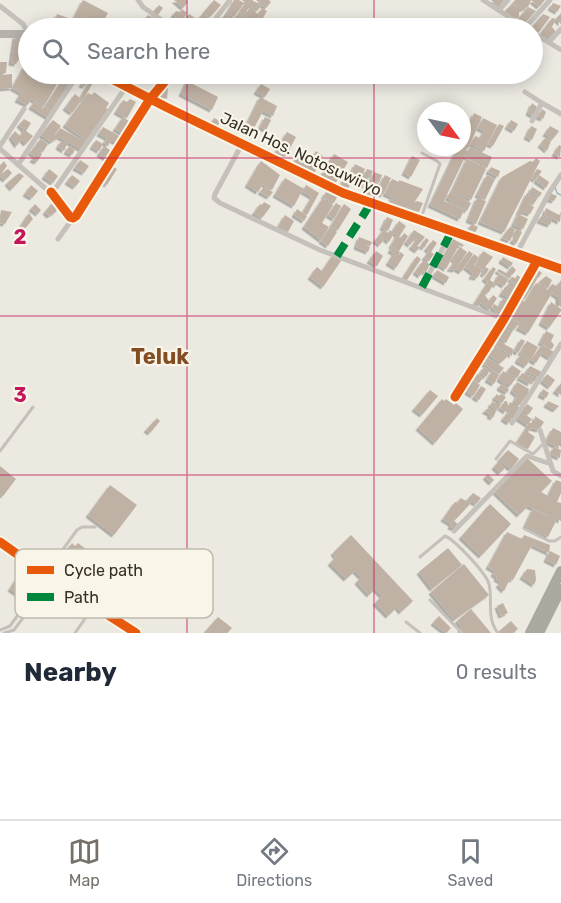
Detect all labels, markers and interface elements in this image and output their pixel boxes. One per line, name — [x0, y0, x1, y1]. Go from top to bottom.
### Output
search box — [18, 18, 543, 84]
icon: search — [39, 35, 72, 68]
text: Search here — [87, 38, 210, 65]
north arrow — [417, 102, 471, 156]
street label: Jalan Hos. Notosuwiryo — [217, 108, 385, 200]
text: 2 — [14, 225, 27, 249]
district label: Teluk — [131, 343, 189, 370]
text: 3 — [13, 383, 27, 407]
legend — [15, 549, 213, 618]
text: Cycle path — [64, 561, 143, 580]
text: Path — [64, 588, 99, 607]
text: Nearby — [24, 657, 117, 688]
text: 0 results — [456, 660, 537, 684]
tab: Map — [68, 835, 101, 890]
tab: Directions — [236, 835, 312, 890]
tab: Saved — [448, 835, 493, 890]

